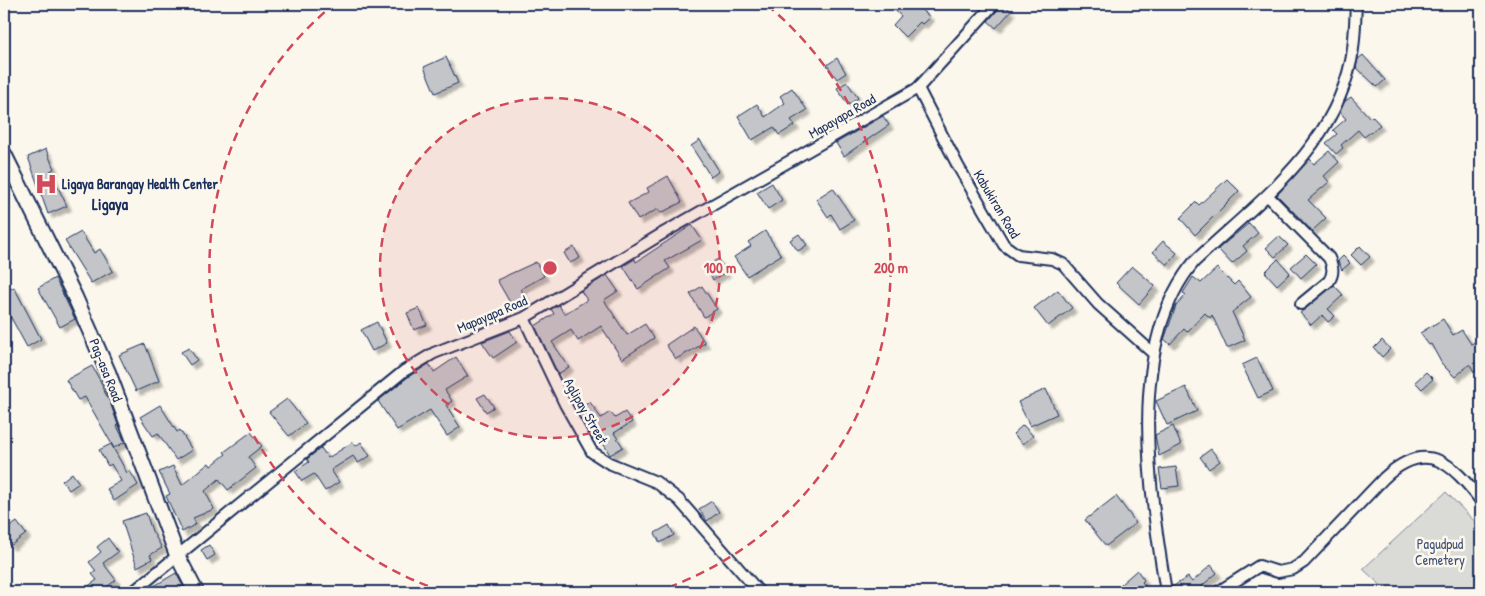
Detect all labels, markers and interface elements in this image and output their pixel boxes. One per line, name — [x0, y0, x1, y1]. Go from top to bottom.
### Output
street label: Mapayapa Road — [805, 88, 880, 143]
street label: Kabukiran Road — [970, 166, 1026, 242]
hospital icon: Ligaya Barangay Health Center — [33, 171, 59, 197]
place label: Ligaya Barangay Health Center — [62, 174, 219, 195]
district label: Ligaya — [92, 193, 129, 216]
text: 100 m — [704, 257, 736, 278]
text: 200 m — [874, 257, 908, 278]
centre of rings — [541, 259, 559, 277]
street label: Mapayapa Road — [454, 290, 531, 338]
street label: Pag-asa Road — [84, 335, 128, 405]
street label: Aglipay Street — [559, 374, 613, 448]
park label: Pagudpud Cemetery — [1415, 534, 1465, 570]

